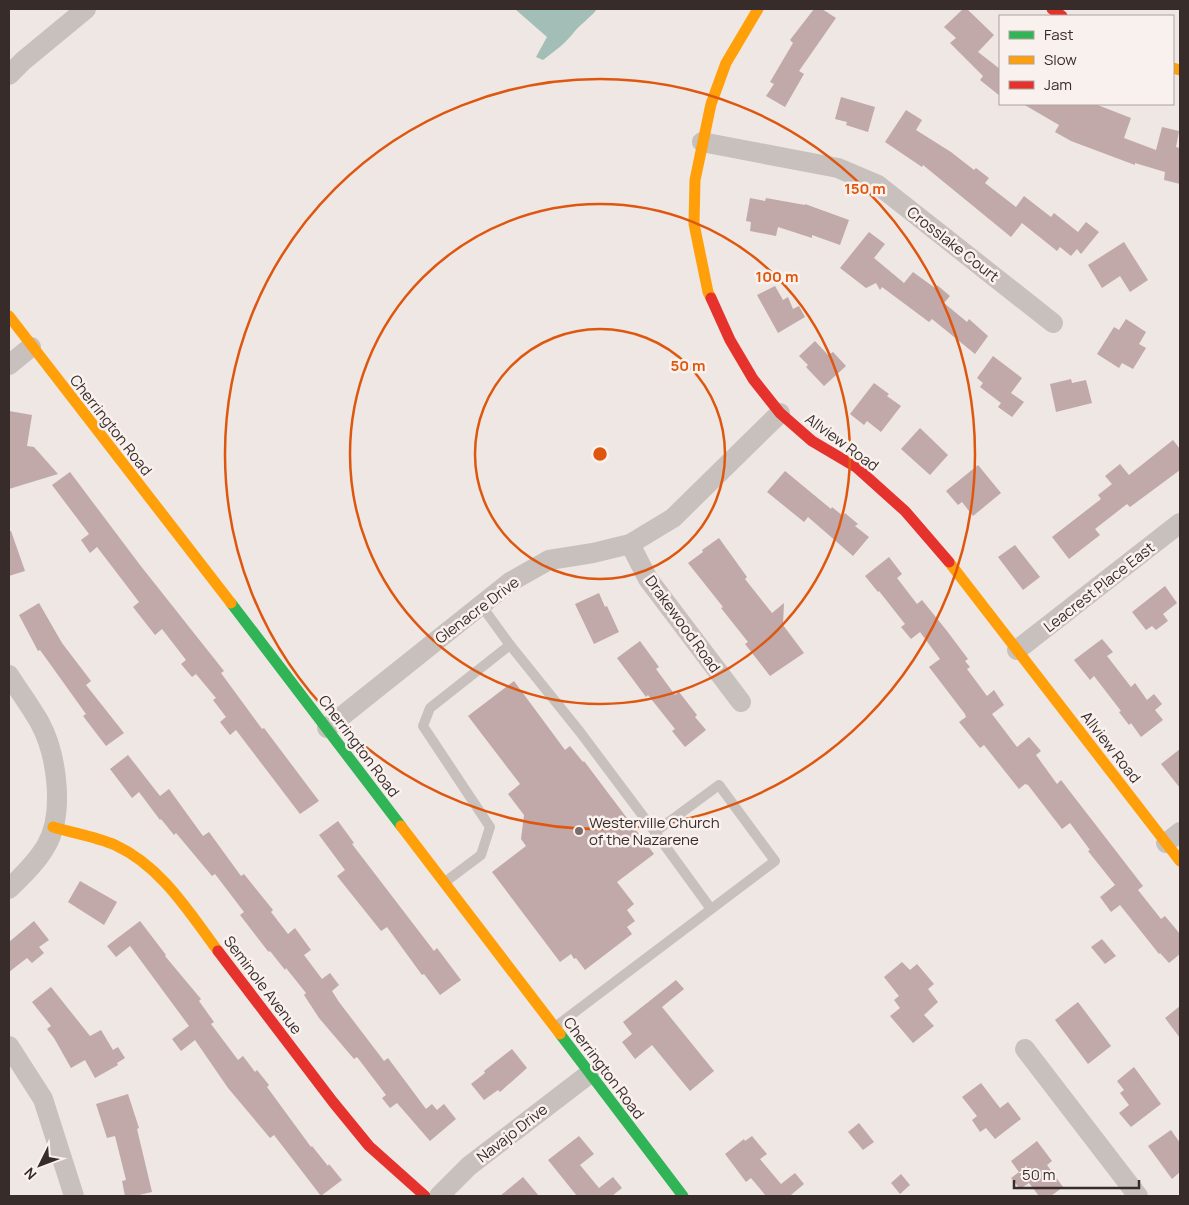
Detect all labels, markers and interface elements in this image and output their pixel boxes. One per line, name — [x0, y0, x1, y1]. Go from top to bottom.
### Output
legend — [999, 15, 1174, 105]
text: Fast — [1044, 24, 1073, 45]
text: Slow — [1044, 49, 1077, 70]
text: Jam — [1044, 74, 1072, 95]
text: 150 m — [844, 178, 886, 199]
street label: Crosslake Court — [903, 201, 1003, 287]
text: 100 m — [756, 266, 798, 287]
text: 50 m — [670, 355, 706, 376]
street label: Cherrington Road — [65, 370, 157, 480]
street label: Allview Road — [801, 408, 883, 476]
centre of rings — [591, 445, 609, 463]
street label: Leacrest Place East — [1039, 537, 1159, 637]
street label: Glenacre Drive — [431, 571, 524, 649]
street label: Drakewood Road — [641, 571, 725, 677]
street label: Cherrington Road — [314, 691, 404, 801]
street label: Allview Road — [1076, 707, 1146, 787]
place label: Westerville Church of the Nazarene — [589, 812, 720, 850]
marker: Westerville Church of the Nazarene — [573, 825, 585, 837]
street label: Seminole Avenue — [219, 931, 307, 1039]
street label: Cherrington Road — [559, 1013, 649, 1123]
street label: Navajo Drive — [472, 1099, 552, 1167]
north arrow — [15, 1140, 65, 1190]
scale bar — [1014, 1158, 1139, 1190]
text: N — [20, 1164, 40, 1184]
text: 50 m — [1022, 1164, 1056, 1185]

